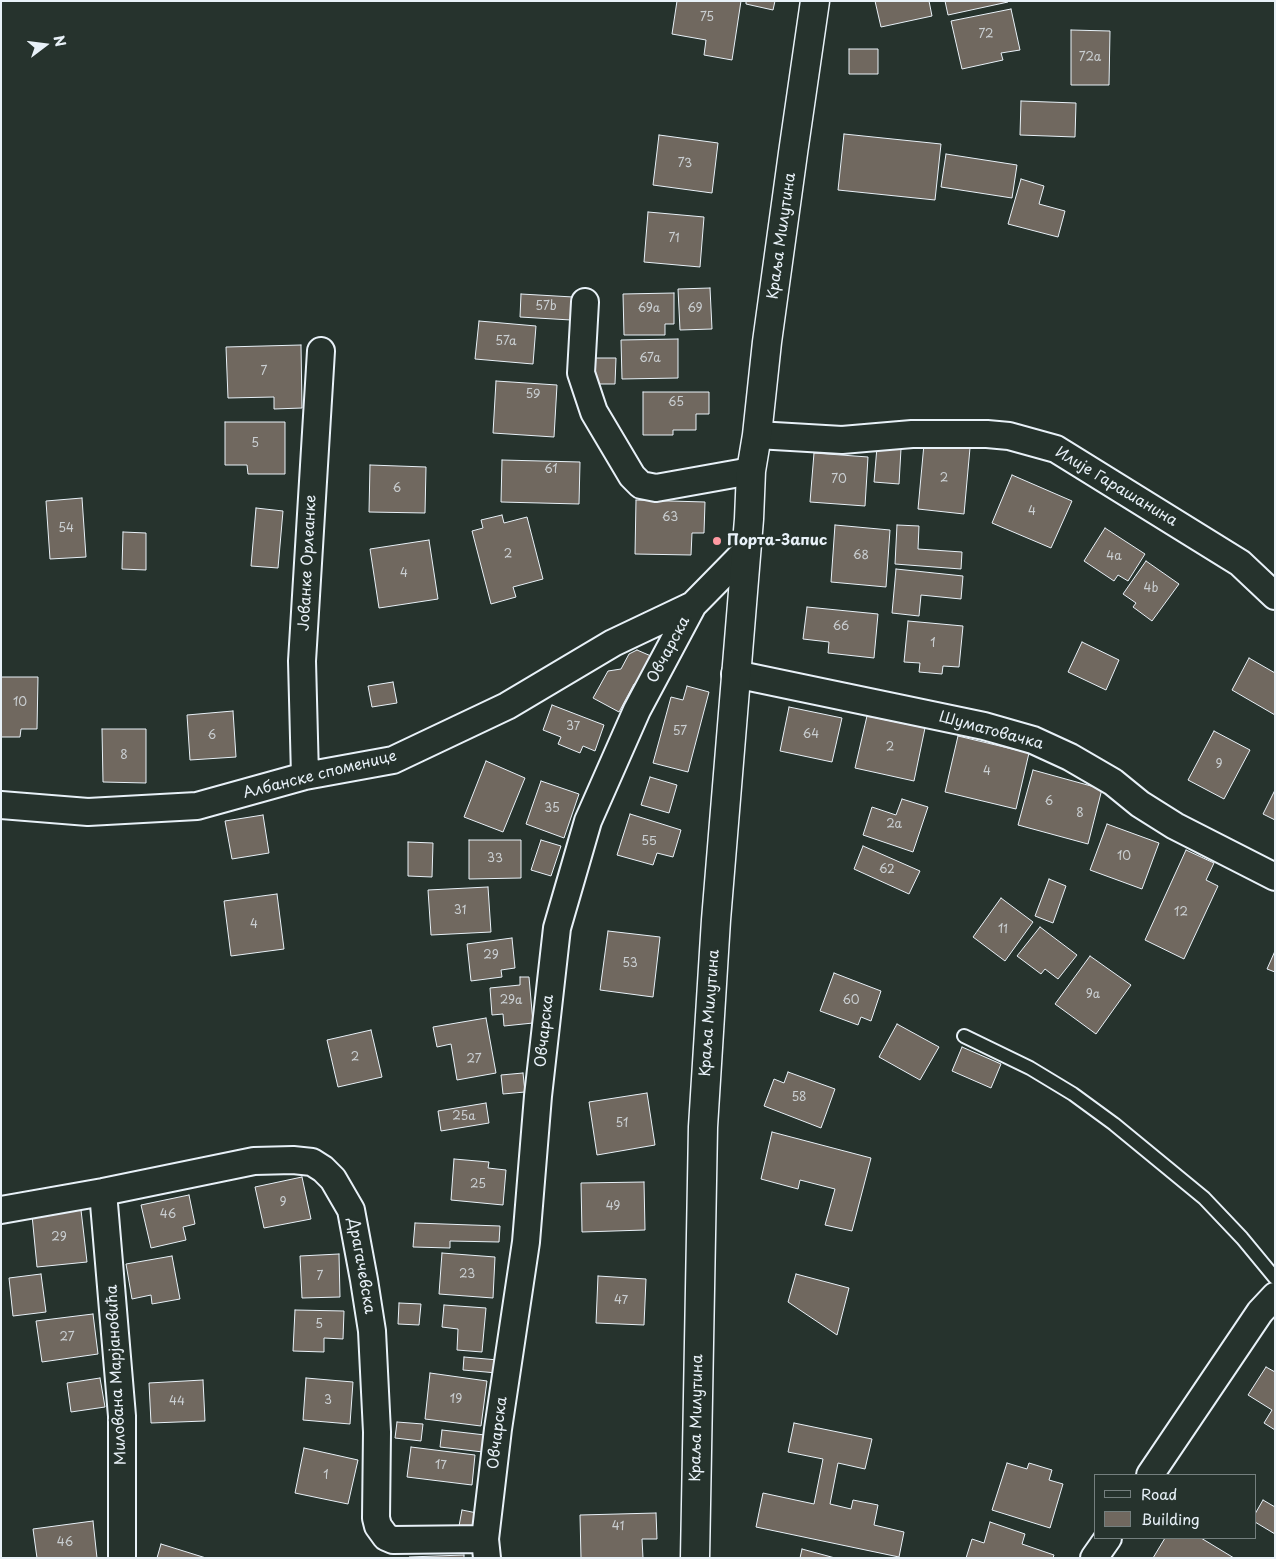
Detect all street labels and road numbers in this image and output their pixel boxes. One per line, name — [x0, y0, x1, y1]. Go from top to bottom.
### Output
street label: Краља Милутина — [764, 172, 800, 300]
street label: Илије Гарашанина — [1052, 443, 1180, 531]
street label: Јованке Орлеанке — [295, 494, 321, 632]
street label: Овчарска — [644, 614, 694, 686]
street label: Шуматовачка — [937, 708, 1045, 754]
street label: Албанске споменице — [241, 747, 399, 803]
street label: Краља Милутина — [697, 949, 723, 1077]
street label: Овчарска — [532, 994, 558, 1068]
street label: Драгачевска — [344, 1217, 378, 1315]
street label: Милована Марјановића — [103, 1284, 131, 1466]
street label: Краља Милутина — [687, 1354, 707, 1482]
street label: Овчарска — [485, 1396, 511, 1470]

